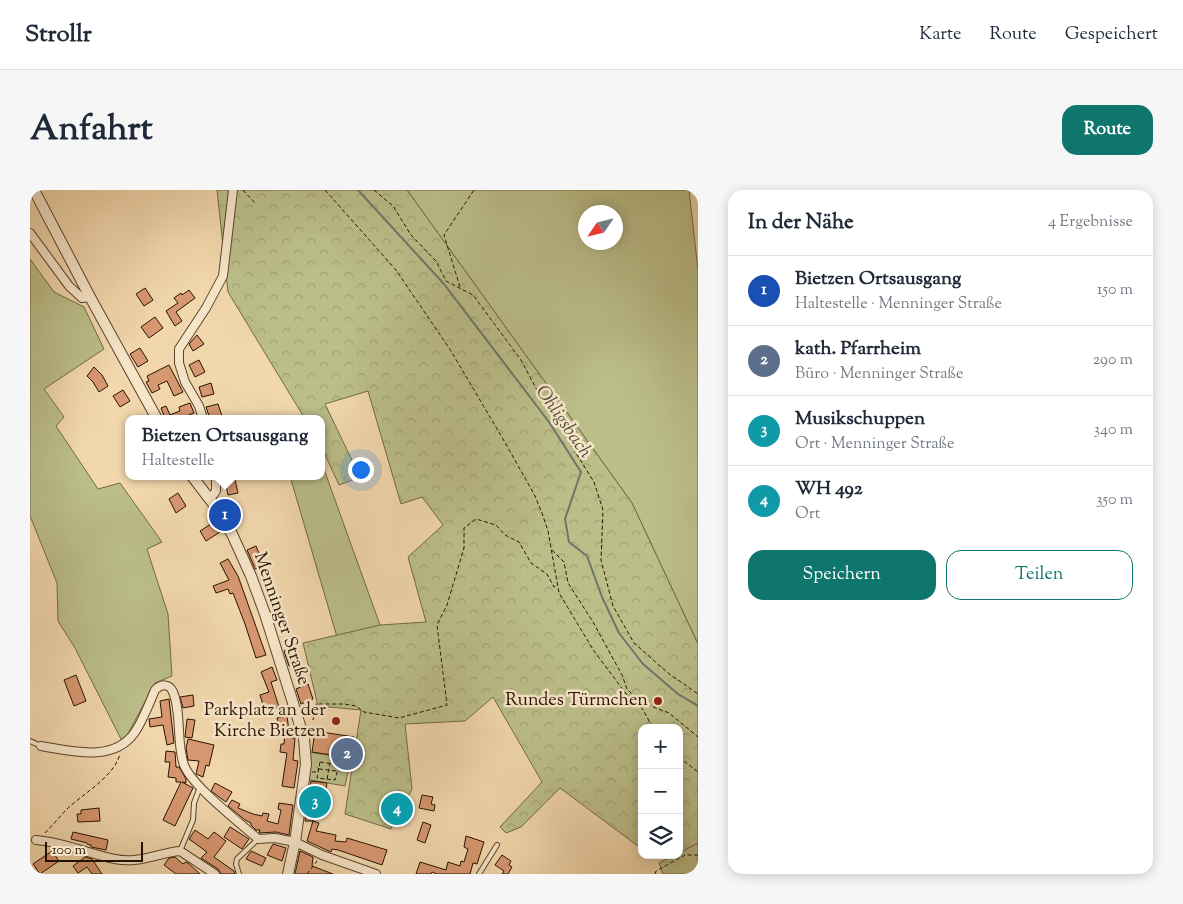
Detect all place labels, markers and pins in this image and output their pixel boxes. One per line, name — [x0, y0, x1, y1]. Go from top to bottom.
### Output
pin: 1 — [209, 496, 241, 534]
place label: Rundes Türmchen — [505, 688, 648, 714]
marker: Rundes Türmchen — [652, 695, 664, 707]
place label: Parkplatz an der Kirche Bietzen — [204, 698, 326, 745]
marker: Parkplatz an der Kirche Bietzen — [330, 715, 342, 727]
pin: 2 — [331, 735, 363, 773]
pin: 3 — [299, 783, 331, 821]
pin: 4 — [381, 790, 413, 828]

